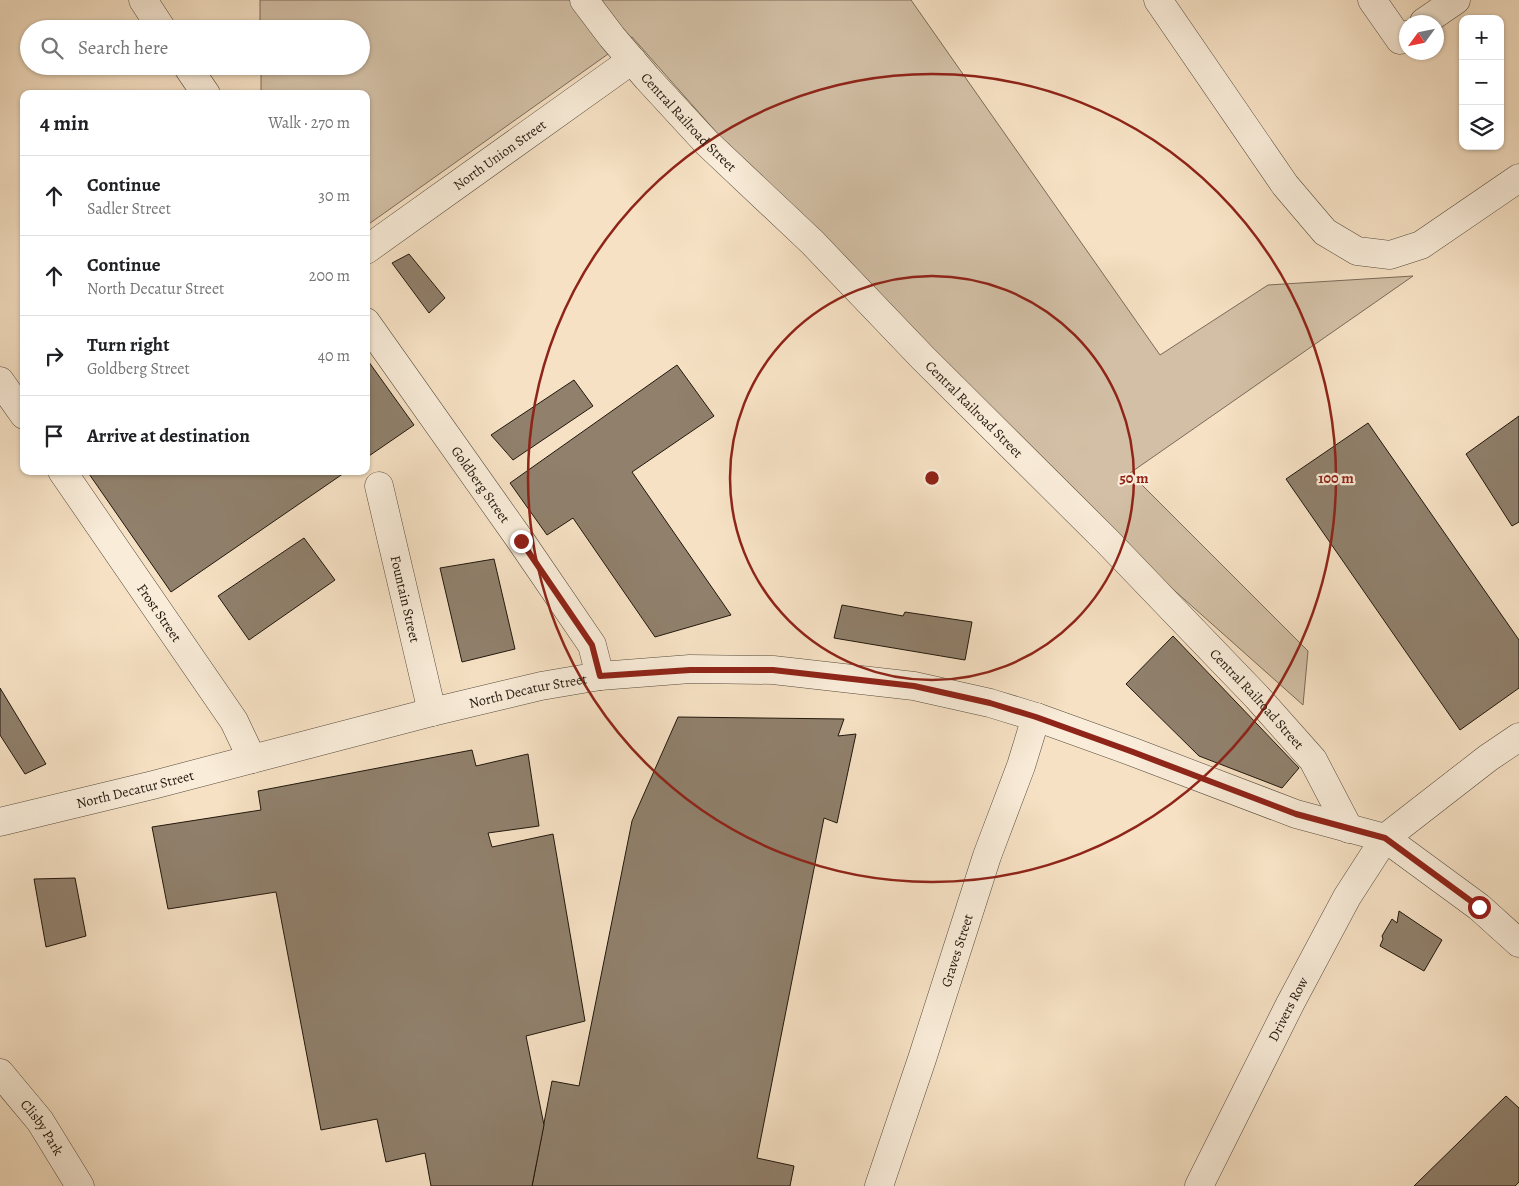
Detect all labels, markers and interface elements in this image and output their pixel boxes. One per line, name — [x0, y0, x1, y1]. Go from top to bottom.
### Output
north arrow — [1399, 15, 1444, 60]
map controls — [1459, 15, 1504, 150]
button: + — [1459, 15, 1504, 60]
search box — [20, 20, 370, 75]
icon: search — [38, 34, 66, 62]
text: Search here — [78, 35, 168, 61]
button: − — [1459, 60, 1504, 105]
street label: Central Railroad Street — [637, 68, 741, 176]
button: layers — [1459, 105, 1504, 150]
text: 4 min — [40, 109, 89, 137]
text: Walk · 270 m — [268, 112, 350, 134]
street label: North Union Street — [449, 115, 550, 194]
text: Continue — [87, 172, 161, 198]
icon: ahead — [40, 182, 68, 210]
text: 30 m — [318, 185, 350, 207]
text: Sadler Street — [87, 198, 171, 220]
text: Continue — [87, 252, 161, 278]
icon: ahead — [40, 262, 68, 290]
text: 200 m — [309, 265, 350, 287]
text: North Decatur Street — [87, 278, 224, 300]
text: Turn right — [87, 332, 169, 358]
icon: right — [40, 342, 68, 370]
text: 40 m — [318, 345, 350, 367]
street label: Central Railroad Street — [921, 356, 1028, 462]
text: Goldberg Street — [87, 358, 190, 380]
icon: arrive — [40, 422, 68, 450]
text: Arrive at destination — [87, 423, 250, 449]
street label: Goldberg Street — [447, 442, 515, 527]
text: 50 m — [1119, 468, 1149, 488]
text: 100 m — [1318, 468, 1354, 488]
centre of rings — [923, 469, 941, 487]
route end — [510, 530, 533, 553]
street label: Fountain Street — [386, 554, 425, 645]
street label: Frost Street — [133, 580, 186, 646]
street label: Central Railroad Street — [1206, 644, 1309, 754]
street label: North Decatur Street — [467, 669, 589, 712]
street label: North Decatur Street — [74, 765, 196, 813]
route start — [1468, 896, 1491, 919]
street label: Graves Street — [936, 911, 977, 989]
street label: Drivers Row — [1263, 973, 1312, 1044]
street label: Clisby Park — [16, 1095, 68, 1159]

